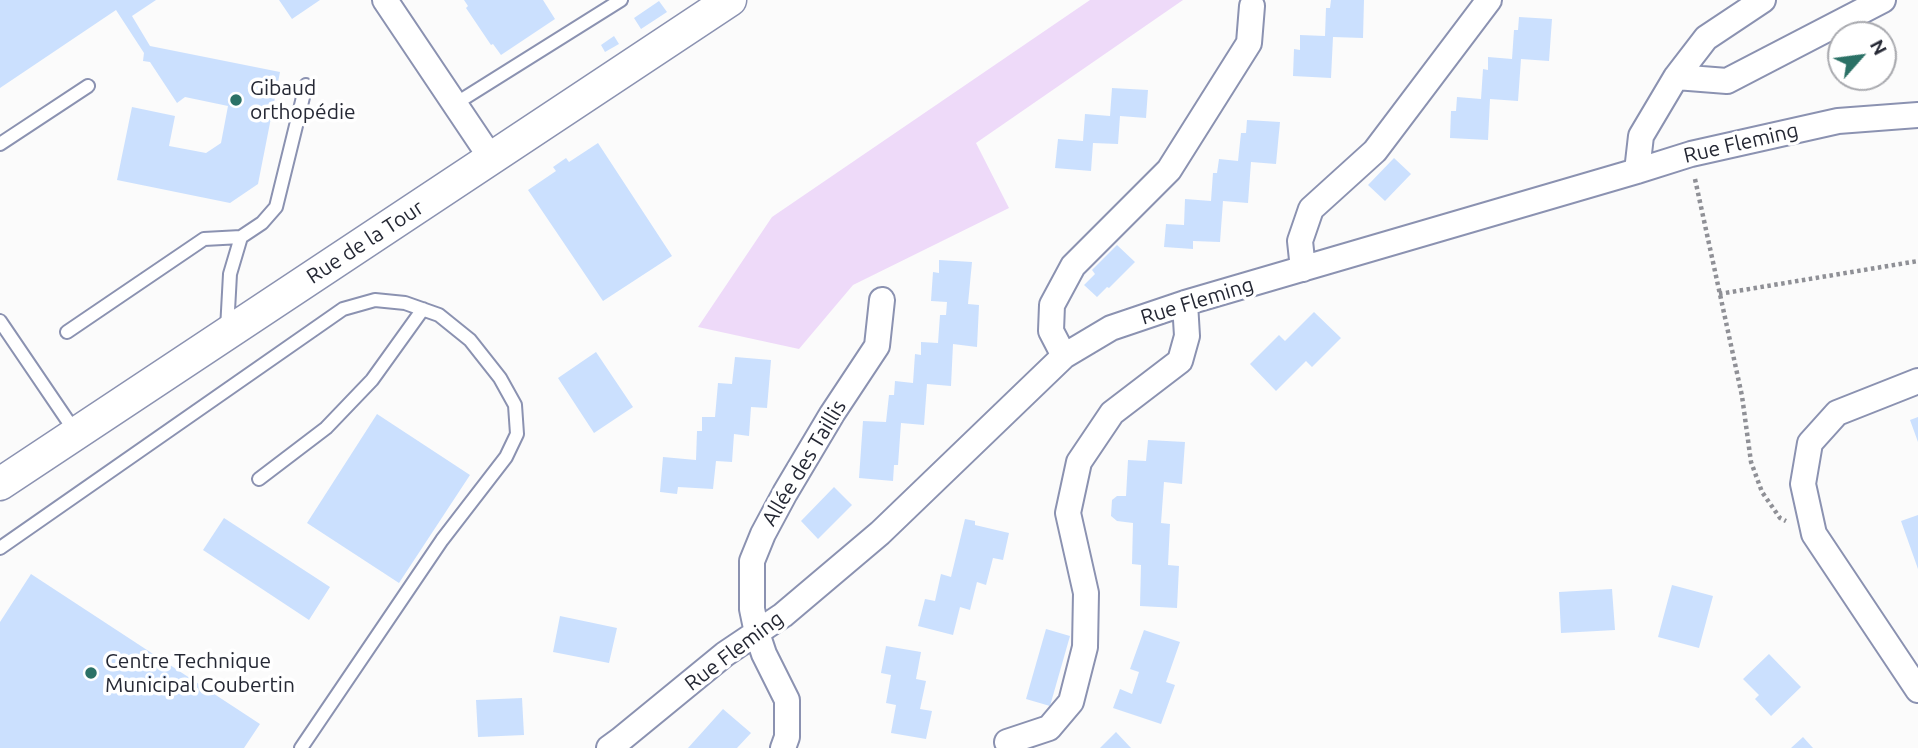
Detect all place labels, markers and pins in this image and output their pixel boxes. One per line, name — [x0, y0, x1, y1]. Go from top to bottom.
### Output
place label: Gibaud orthopédie — [250, 75, 356, 125]
marker: Gibaud orthopédie — [228, 92, 244, 108]
place label: Centre Technique Municipal Coubertin — [105, 648, 295, 698]
marker: Centre Technique Municipal Coubertin — [83, 665, 99, 681]

